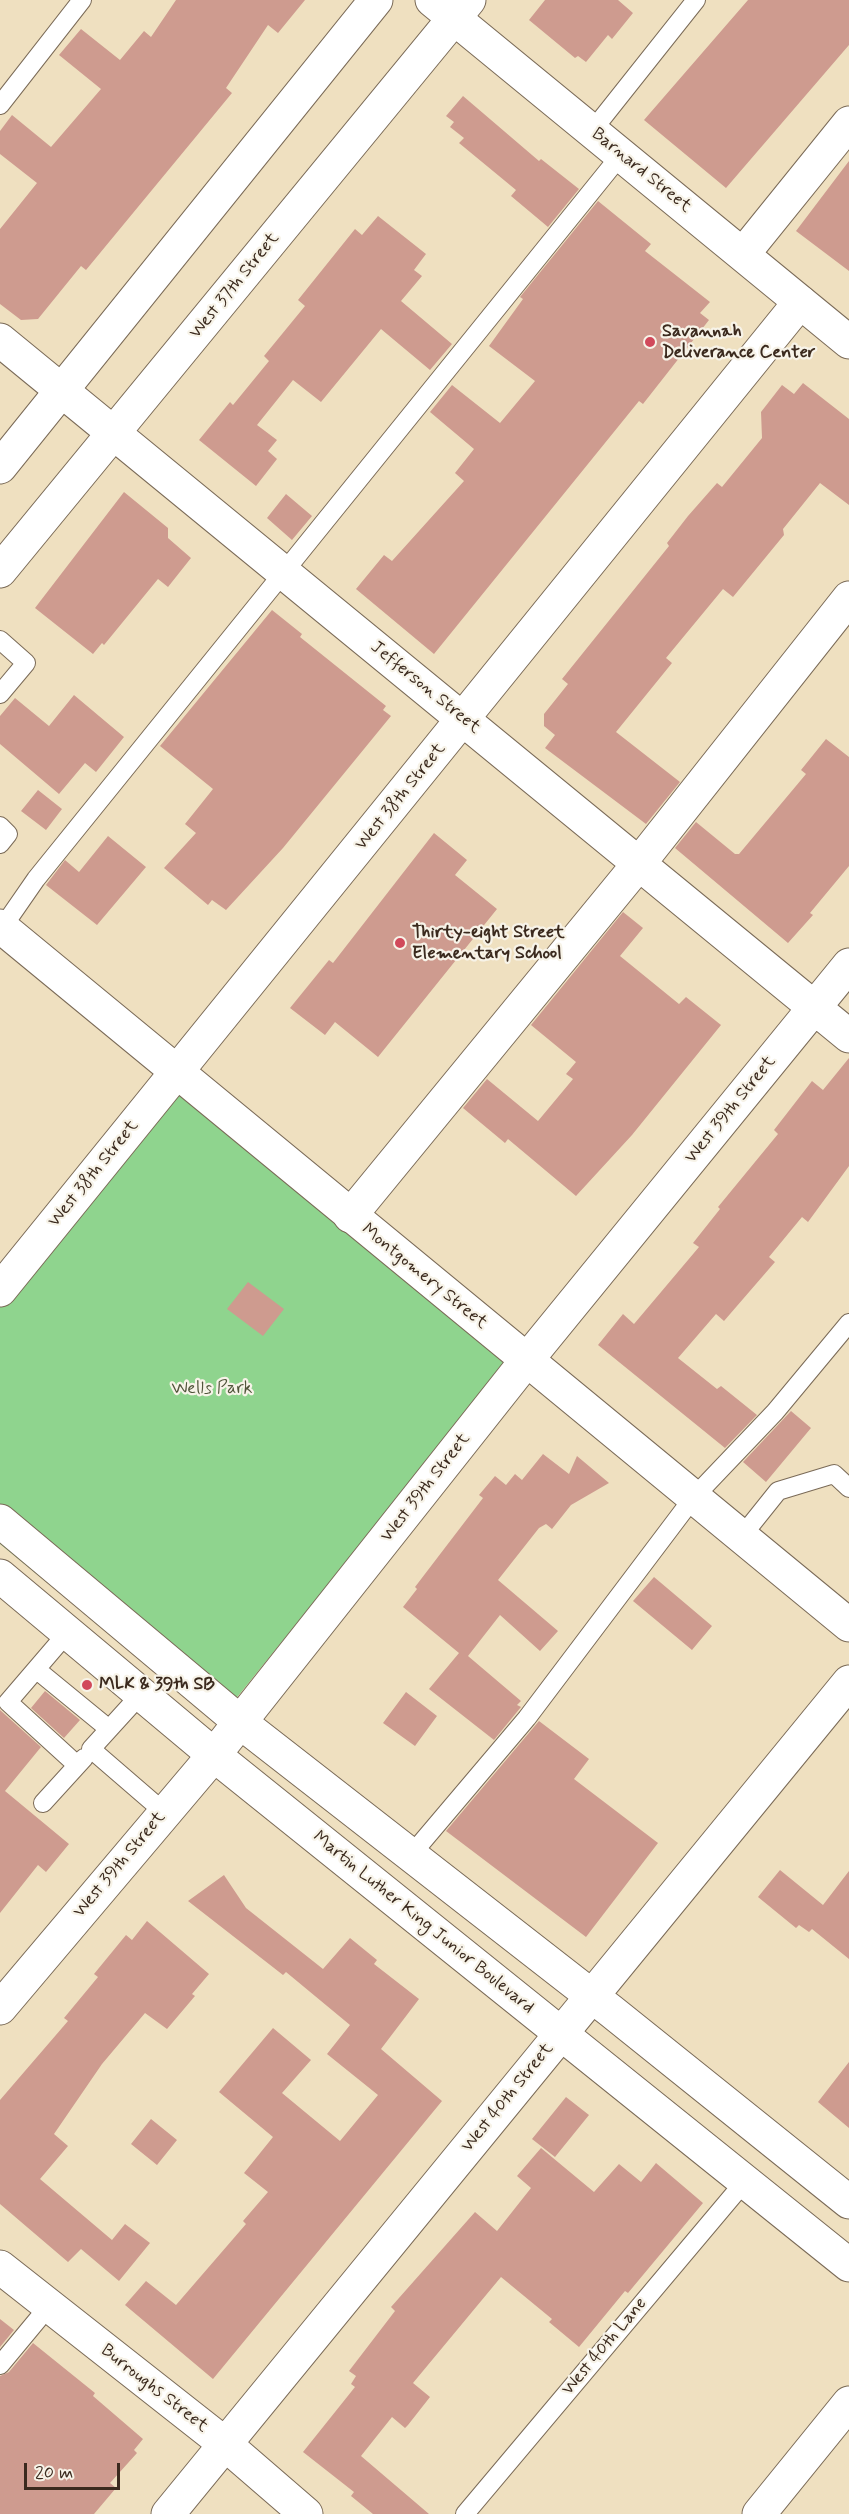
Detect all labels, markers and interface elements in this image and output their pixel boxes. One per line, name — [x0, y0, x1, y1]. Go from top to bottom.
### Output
street label: Barnard Street — [587, 124, 695, 218]
street label: West 37th Street — [186, 228, 284, 344]
place label: Savannah Deliverance Center — [662, 321, 815, 364]
marker: Savannah Deliverance Center — [643, 335, 657, 349]
street label: Jefferson Street — [366, 637, 484, 739]
street label: West 38th Street — [351, 739, 451, 855]
place label: Thirty-eight Street Elementary School — [412, 922, 565, 964]
marker: Thirty-eight Street Elementary School — [393, 936, 407, 950]
street label: West 39th Street — [681, 1052, 781, 1168]
street label: West 38th Street — [44, 1116, 144, 1232]
street label: Montgomery Street — [357, 1220, 491, 1334]
park label: Wells Park — [171, 1378, 253, 1400]
street label: West 39th Street — [377, 1429, 475, 1547]
place label: MLK & 39th SB — [99, 1674, 215, 1696]
marker: MLK & 39th SB — [80, 1678, 94, 1692]
street label: West 39th Street — [69, 1807, 171, 1923]
street label: Martin Luther King Junior Boulevard — [308, 1827, 538, 2019]
street label: West 40th Street — [457, 2039, 559, 2157]
street label: West 40th Lane — [558, 2294, 652, 2400]
street label: Burroughs Street — [96, 2340, 212, 2438]
scale bar — [27, 2451, 123, 2489]
text: 20 m — [35, 2461, 73, 2485]

